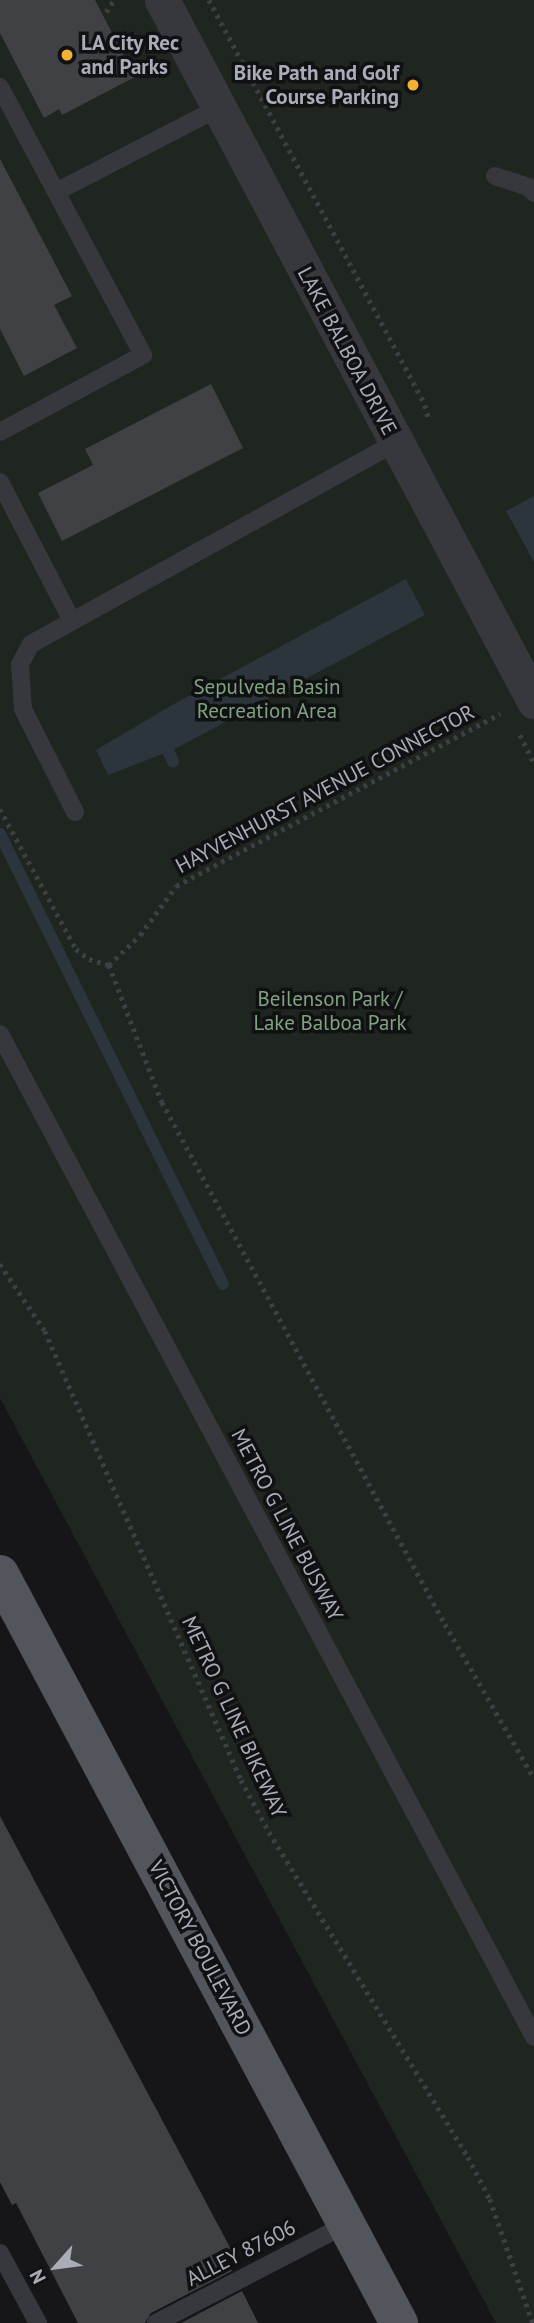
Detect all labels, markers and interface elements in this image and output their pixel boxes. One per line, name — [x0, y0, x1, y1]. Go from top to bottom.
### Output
place label: LA City Rec and Parks — [81, 30, 181, 80]
marker: LA City Rec and Parks — [59, 47, 75, 63]
place label: Bike Path and Golf Course Parking — [234, 60, 399, 110]
marker: Bike Path and Golf Course Parking — [405, 77, 421, 93]
street label: LAKE BALBOA DRIVE — [292, 262, 402, 440]
park label: Sepulveda Basin Recreation Area — [193, 674, 341, 724]
street label: HAYVENHURST AVENUE CONNECTOR — [171, 699, 479, 879]
park label: Beilenson Park / Lake Balboa Park — [254, 986, 406, 1036]
street label: METRO G LINE BUSWAY — [226, 1425, 348, 1625]
street label: METRO G LINE BIKEWAY — [176, 1612, 292, 1822]
street label: VICTORY BOULEVARD — [143, 1856, 257, 2040]
street label: ALLEY 87606 — [182, 2215, 300, 2291]
north arrow — [21, 2232, 91, 2302]
text: N — [24, 2266, 51, 2288]

